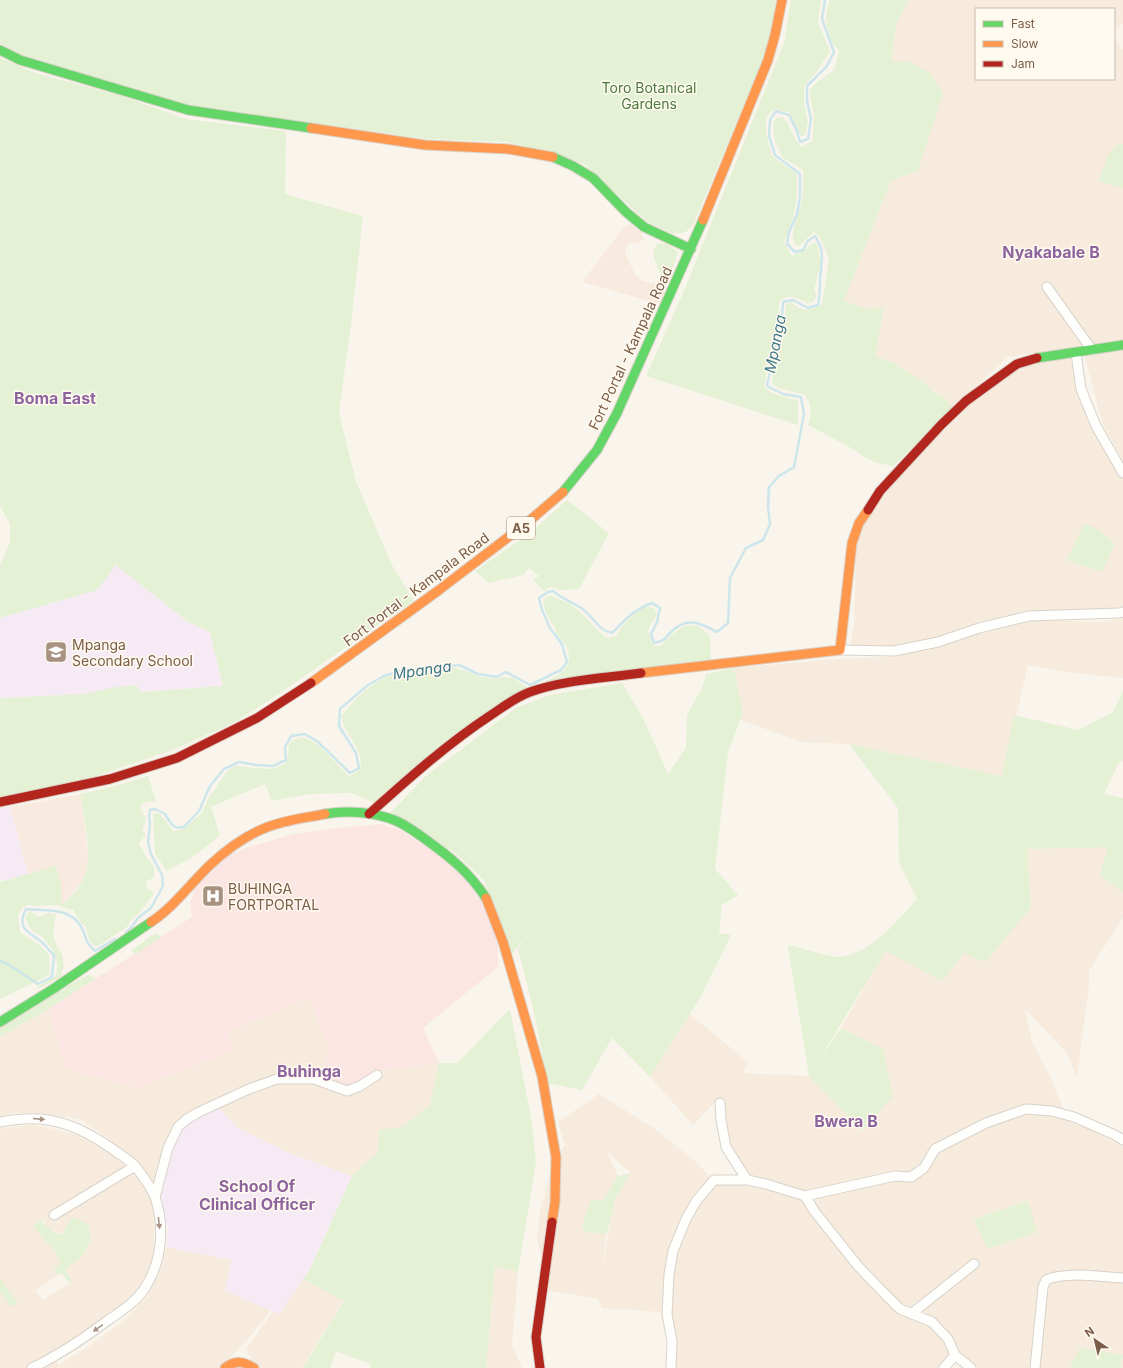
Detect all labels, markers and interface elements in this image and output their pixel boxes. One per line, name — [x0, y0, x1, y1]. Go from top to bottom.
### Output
legend — [975, 8, 1115, 80]
text: Fast — [1011, 16, 1035, 31]
text: Slow — [1011, 36, 1039, 51]
text: Jam — [1011, 56, 1035, 71]
park label: Toro Botanical Gardens — [602, 79, 696, 112]
district label: Nyakabale B — [1002, 242, 1100, 262]
street label: Fort Portal - Kampala Road — [585, 264, 675, 432]
water label: Mpanga — [760, 313, 790, 375]
district label: Boma East — [14, 388, 96, 408]
road number: A5 — [507, 517, 535, 539]
street label: Fort Portal - Kampala Road — [340, 529, 492, 649]
place label: Mpanga Secondary School — [72, 636, 193, 669]
school or university icon: Mpanga Secondary School — [43, 639, 69, 665]
water label: Mpanga — [391, 656, 453, 684]
place label: BUHINGA FORTPORTAL — [228, 880, 319, 913]
hospital icon: BUHINGA FORTPORTAL — [200, 883, 226, 909]
district label: Buhinga — [277, 1061, 341, 1081]
district label: Bwera B — [814, 1111, 878, 1131]
one-way arrow — [33, 1116, 45, 1123]
district label: School Of Clinical Officer — [199, 1176, 316, 1214]
one-way arrow — [156, 1217, 163, 1229]
north arrow — [1075, 1320, 1115, 1360]
one-way arrow — [93, 1323, 103, 1331]
text: N — [1082, 1324, 1097, 1340]

